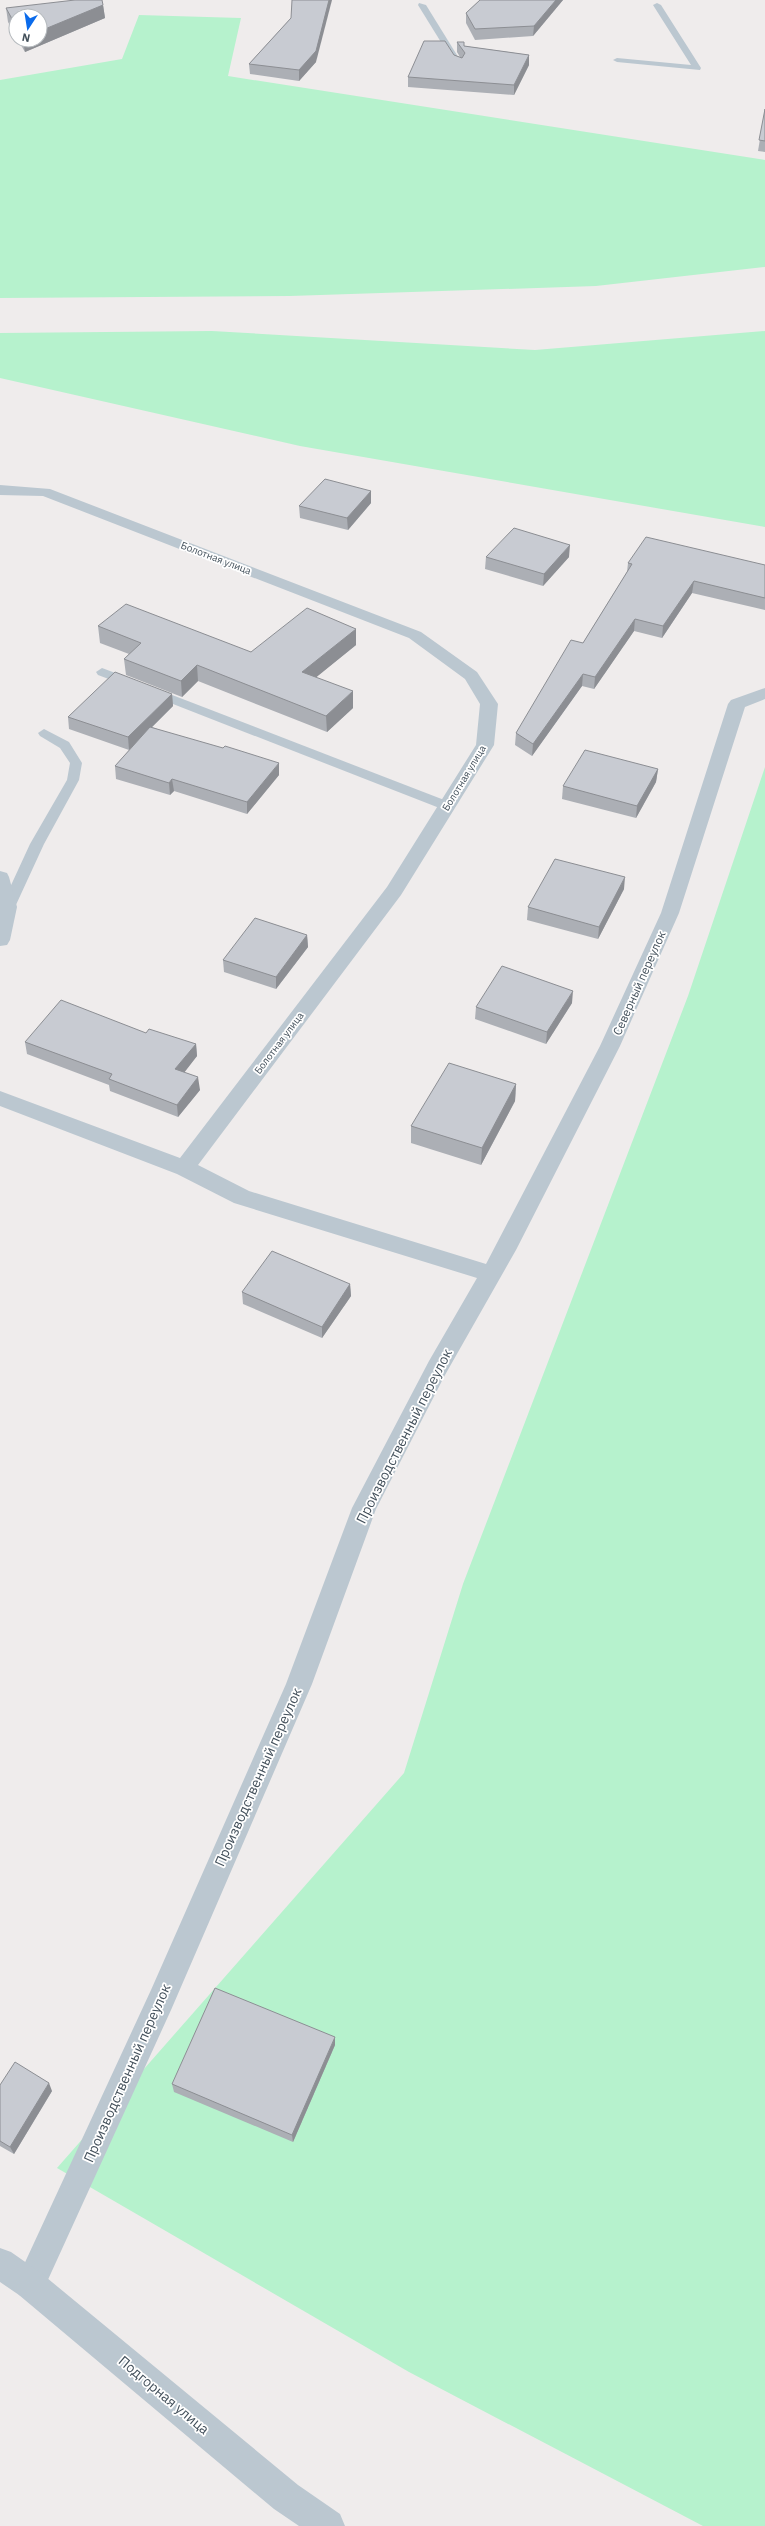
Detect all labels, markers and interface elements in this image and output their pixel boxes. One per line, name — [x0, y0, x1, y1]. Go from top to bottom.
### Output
north arrow — [8, 8, 48, 48]
text: N — [21, 30, 31, 45]
street label: Болотная улица — [179, 539, 254, 578]
street label: Болотная улица — [439, 742, 489, 813]
street label: Северный переулок — [609, 928, 669, 1038]
street label: Болотная улица — [251, 1009, 307, 1077]
street label: Производственный переулок — [352, 1345, 456, 1526]
street label: Производственный переулок — [210, 1685, 306, 1869]
street label: Производственный переулок — [79, 1981, 175, 2165]
street label: Подгорная улица — [115, 2352, 213, 2439]

